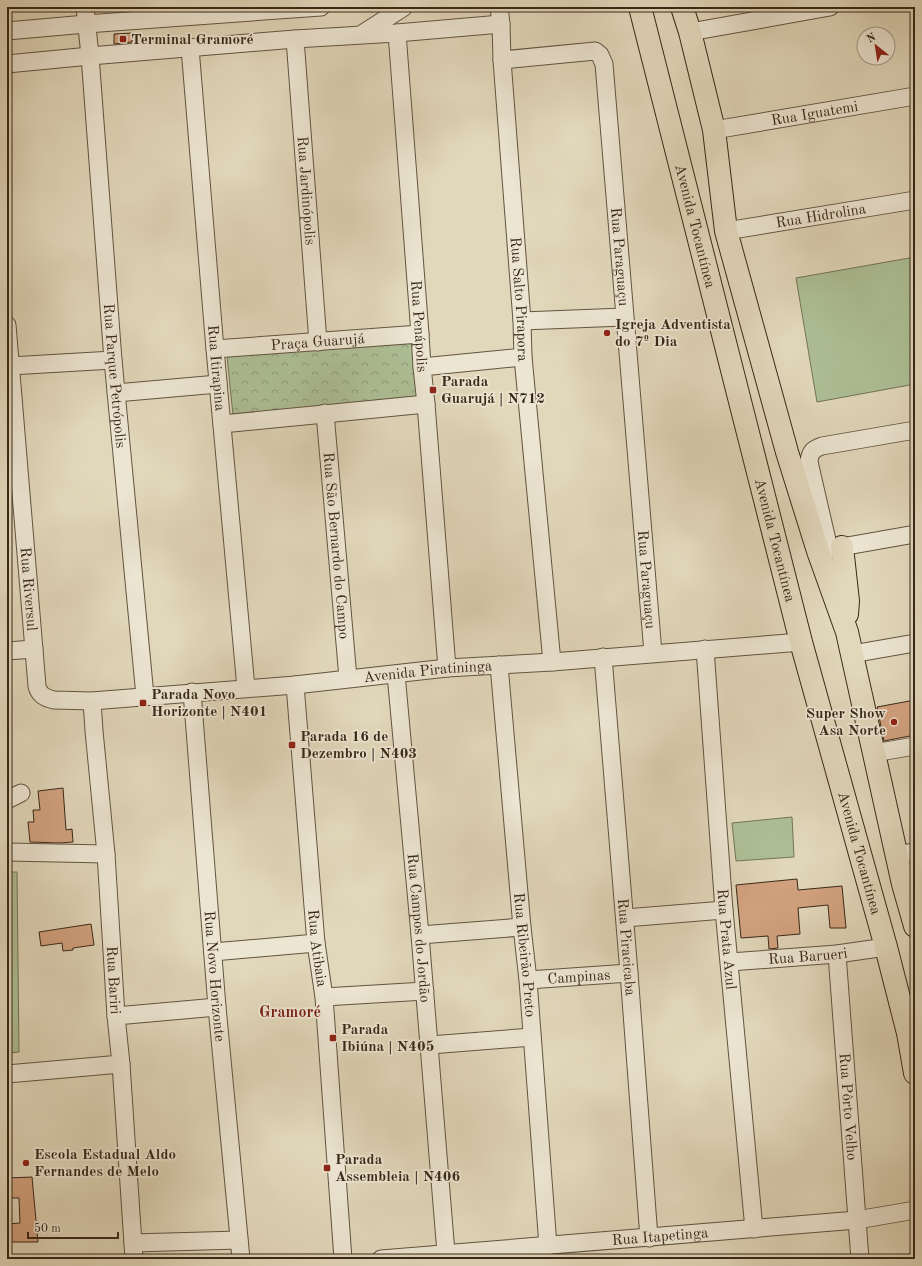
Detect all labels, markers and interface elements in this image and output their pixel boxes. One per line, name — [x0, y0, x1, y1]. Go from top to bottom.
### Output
north arrow — [856, 26, 896, 66]
text: N — [865, 31, 879, 46]
place label: Terminal Gramoré — [131, 33, 254, 48]
marker: Terminal Gramoré — [118, 34, 128, 44]
street label: Rua Iguatemi — [770, 100, 859, 129]
street label: Rua Jardinópolis — [293, 136, 317, 246]
street label: Avenida Tocantínea — [671, 163, 717, 291]
street label: Rua Hidrolina — [775, 202, 868, 232]
street label: Rua Paraguaçu — [607, 207, 630, 307]
street label: Rua Salto Pirapora — [507, 237, 529, 363]
street label: Rua Penápolis — [407, 280, 429, 373]
street label: Rua Parque Petrópolis — [100, 303, 127, 449]
place label: Igreja Adventista do 7º Dia — [615, 318, 731, 350]
street label: Rua Itirapina — [204, 324, 227, 412]
marker: Igreja Adventista do 7º Dia — [602, 328, 612, 338]
street label: Praça Guarujá — [270, 332, 366, 354]
place label: Parada Guarujá | N712 — [441, 375, 545, 407]
marker: Parada Guarujá | N712 — [428, 385, 438, 395]
street label: Rua São Bernardo do Campo — [319, 452, 351, 640]
street label: Avenida Tocantínea — [751, 477, 797, 605]
street label: Rua Paraguaçu — [634, 530, 657, 630]
street label: Rua Riversul — [16, 547, 38, 632]
street label: Avenida Piratininga — [363, 659, 493, 686]
place label: Parada Novo Horizonte | N401 — [151, 688, 267, 720]
marker: Parada Novo Horizonte | N401 — [138, 698, 148, 708]
place label: Super Show Asa Norte — [806, 707, 886, 739]
marker: Super Show Asa Norte — [889, 717, 899, 727]
place label: Parada 16 de Dezembro | N403 — [300, 730, 417, 762]
marker: Parada 16 de Dezembro | N403 — [287, 740, 297, 750]
street label: Avenida Tocantínea — [834, 790, 883, 917]
street label: Rua Campos do Jordão — [404, 853, 432, 1003]
street label: Rua Prata Azul — [713, 888, 737, 990]
street label: Rua Ribeirão Preto — [510, 892, 537, 1018]
street label: Rua Piracicaba — [614, 898, 637, 997]
street label: Rua Atibaia — [304, 909, 328, 988]
street label: Rua Novo Horizonte — [200, 910, 226, 1043]
street label: Rua Bariri — [103, 946, 122, 1015]
street label: Rua Barueri — [768, 947, 849, 968]
street label: Campinas — [547, 968, 611, 988]
district label: Gramoré — [259, 1005, 321, 1021]
place label: Parada Ibiúna | N405 — [341, 1023, 434, 1055]
marker: Parada Ibiúna | N405 — [328, 1033, 338, 1043]
street label: Rua Pôrto Velho — [835, 1052, 859, 1161]
place label: Escola Estadual Aldo Fernandes de Melo — [34, 1148, 176, 1180]
place label: Parada Assembleia | N406 — [335, 1153, 460, 1185]
marker: Escola Estadual Aldo Fernandes de Melo — [21, 1158, 31, 1168]
marker: Parada Assembleia | N406 — [322, 1163, 332, 1173]
scale bar — [28, 1214, 118, 1240]
text: 50 m — [34, 1222, 61, 1235]
street label: Rua Itapetinga — [611, 1226, 710, 1249]

